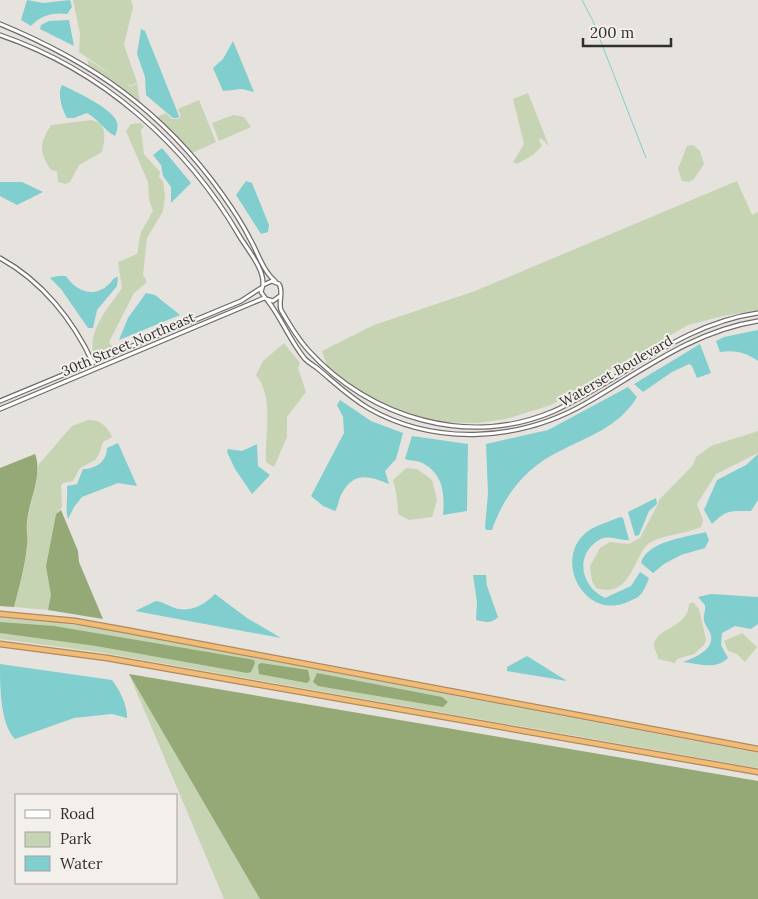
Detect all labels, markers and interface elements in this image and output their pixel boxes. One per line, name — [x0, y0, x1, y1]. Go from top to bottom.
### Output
scale bar — [583, 15, 670, 47]
text: 200 m — [590, 23, 634, 42]
street label: 30th Street Northeast — [59, 308, 198, 380]
street label: Waterset Boulevard — [556, 331, 676, 411]
legend — [15, 794, 178, 884]
text: Road — [60, 804, 95, 823]
text: Park — [60, 829, 91, 848]
text: Water — [60, 854, 103, 873]

